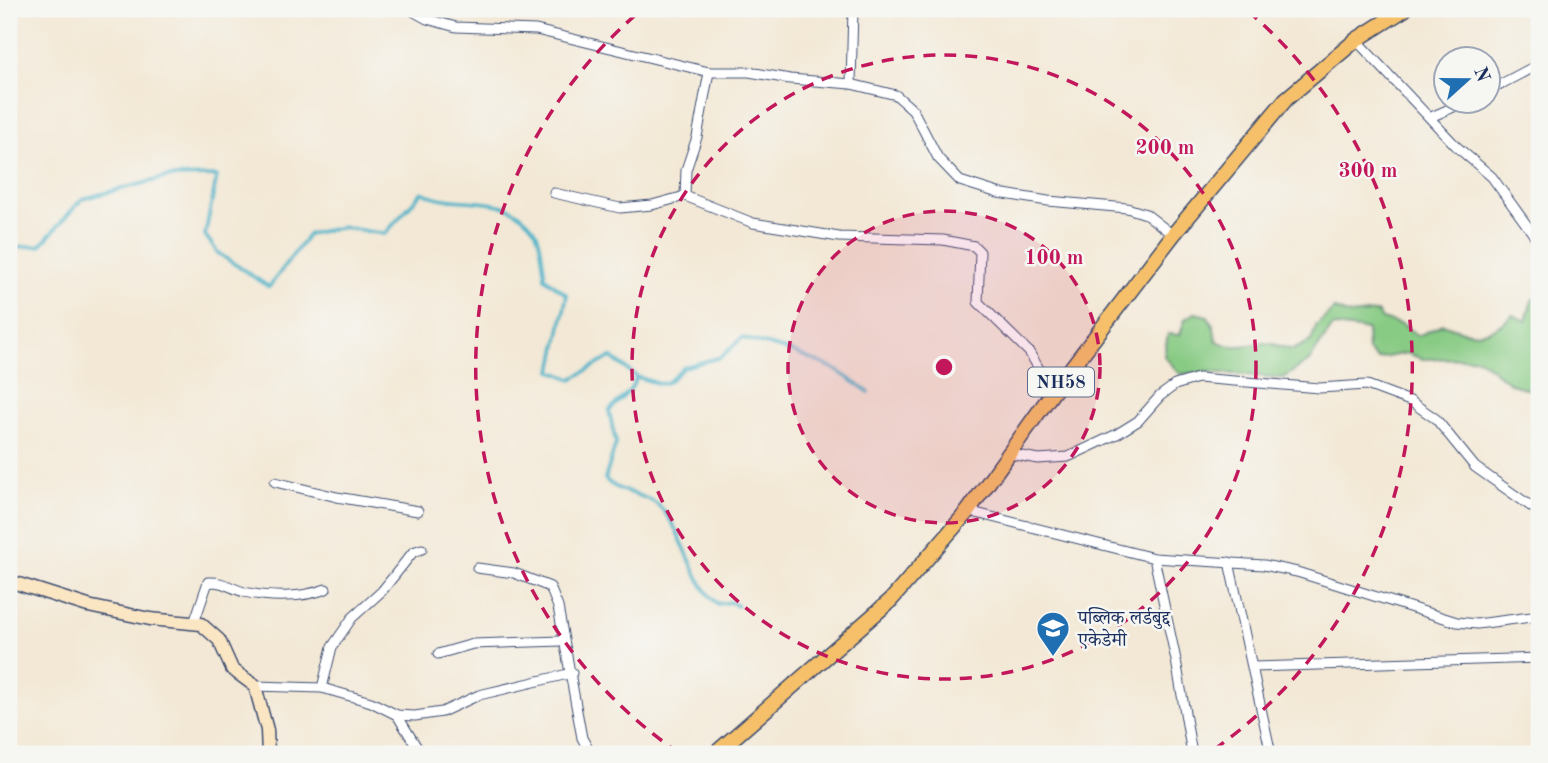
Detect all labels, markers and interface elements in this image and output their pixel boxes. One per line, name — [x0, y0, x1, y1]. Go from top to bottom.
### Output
north arrow — [1432, 46, 1502, 116]
text: N — [1469, 65, 1492, 85]
text: 200 m — [1135, 138, 1195, 159]
text: 300 m — [1338, 161, 1398, 182]
text: 100 m — [1024, 248, 1084, 269]
centre of rings — [932, 355, 956, 379]
road number: NH58 — [1028, 368, 1094, 396]
place label: पब्लिक लर्डबुद्द एकेडेमी — [1077, 607, 1172, 651]
school or university icon: पब्लिक लर्डबुद्द एकेडेमी — [1034, 609, 1072, 658]

